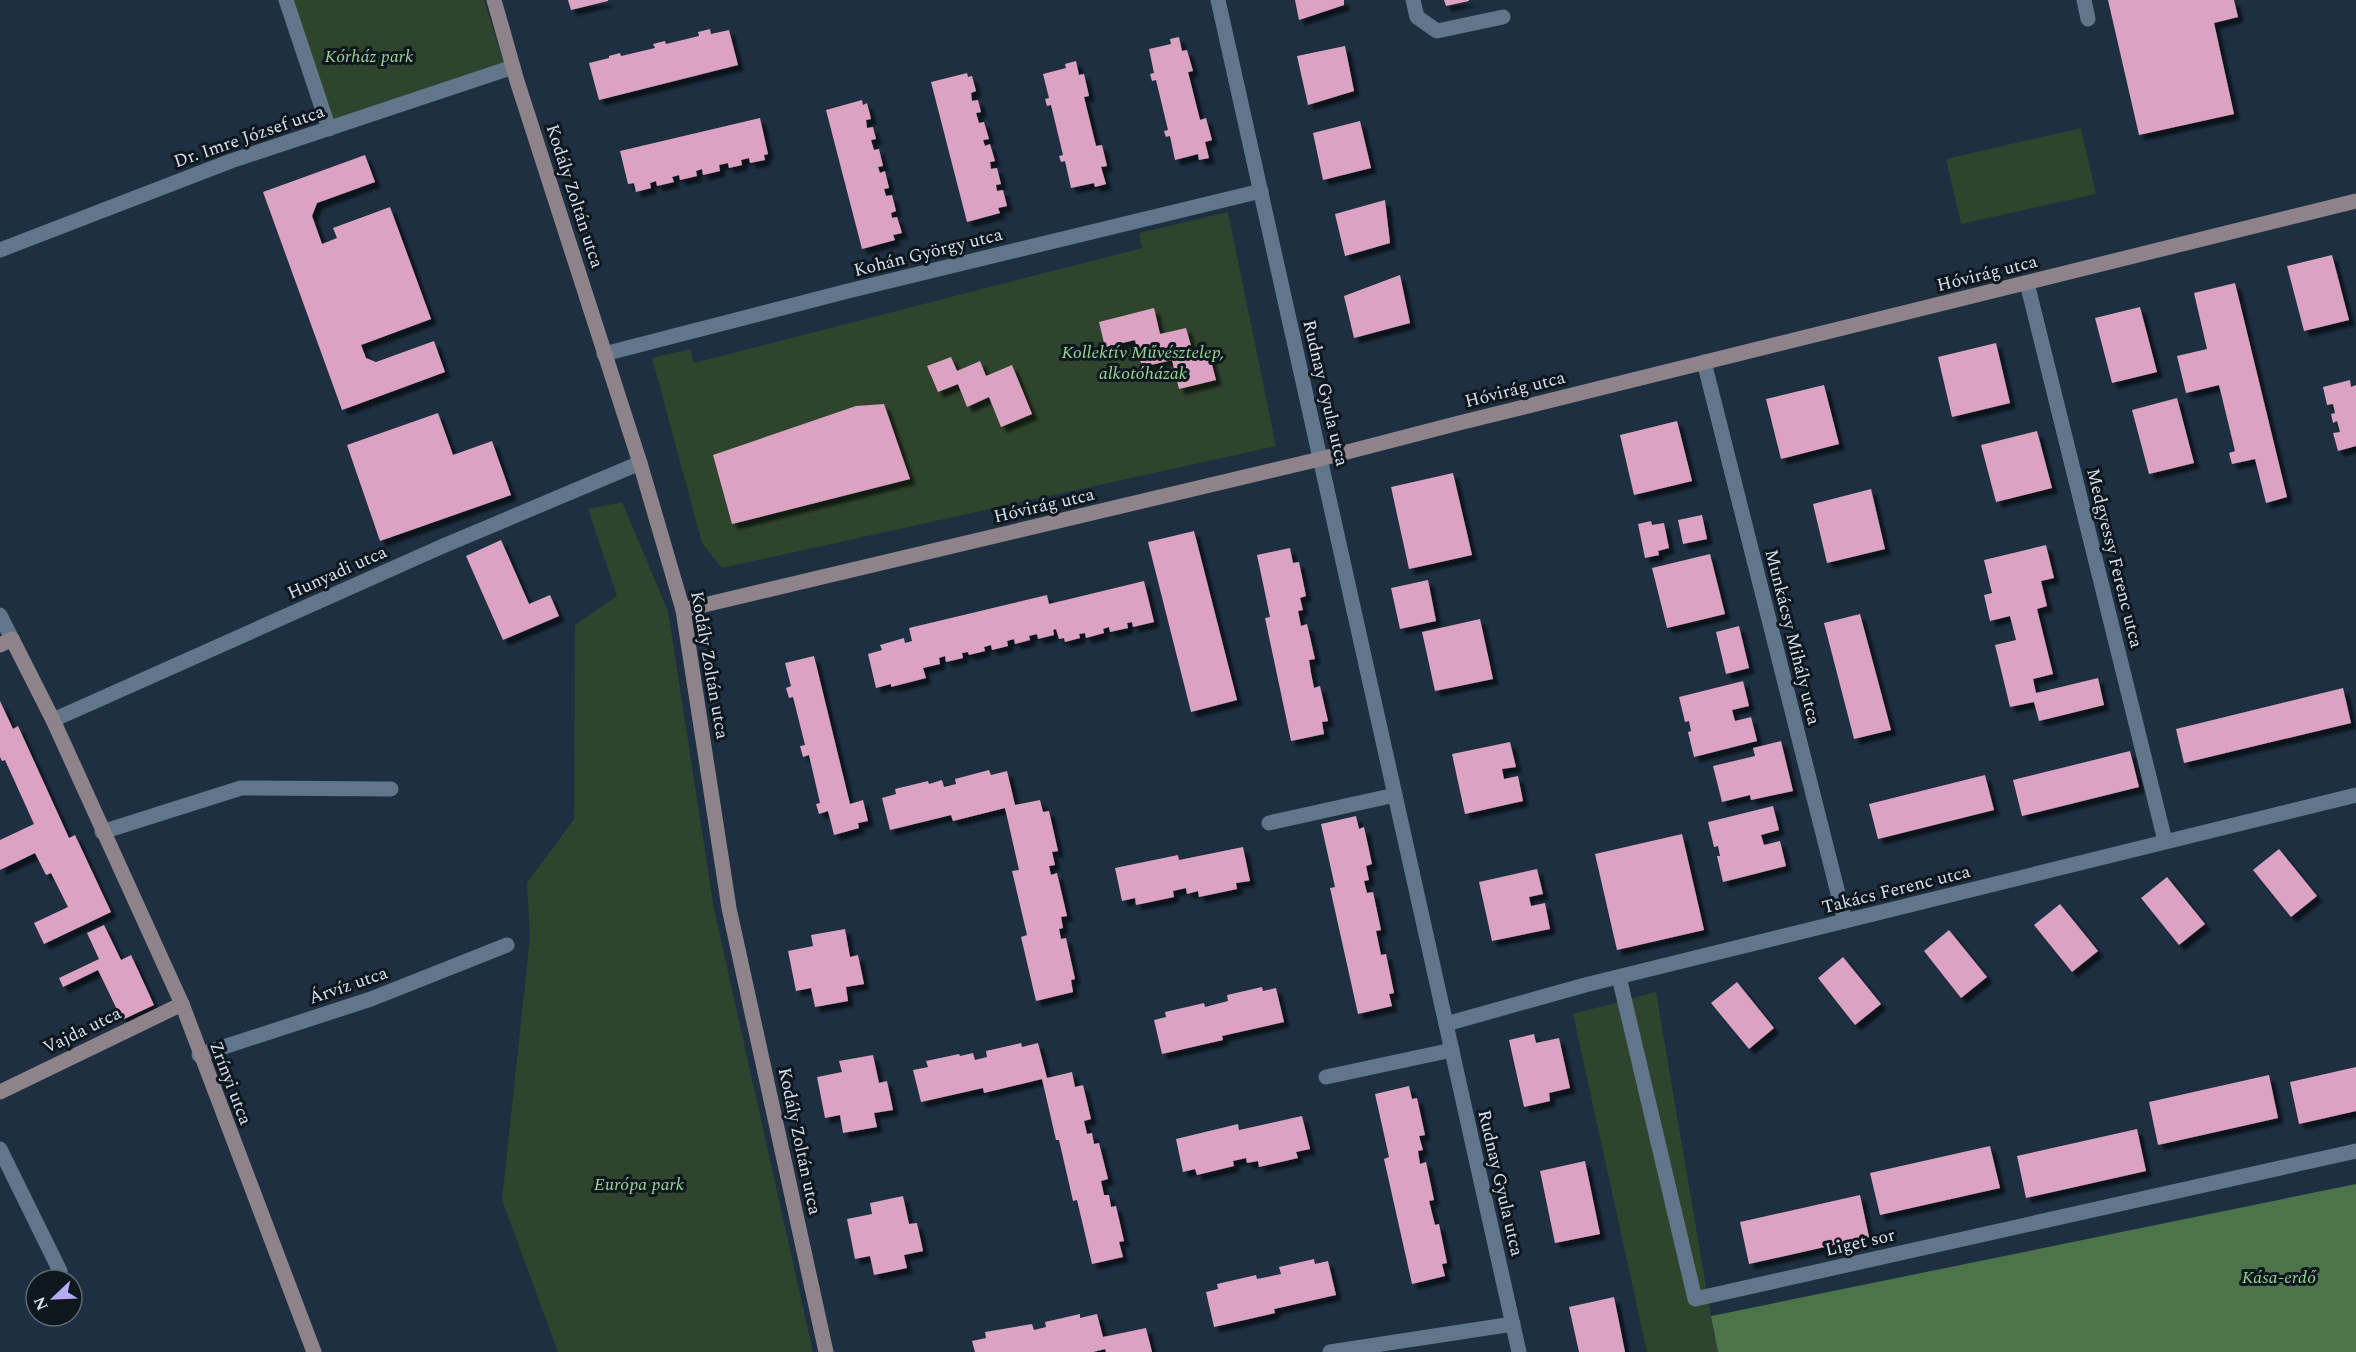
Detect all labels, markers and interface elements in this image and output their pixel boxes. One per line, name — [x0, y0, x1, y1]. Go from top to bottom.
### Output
park label: Kórház park — [325, 43, 414, 70]
street label: Dr. Imre József utca — [170, 98, 328, 175]
street label: Kodály Zoltán utca — [539, 121, 611, 272]
street label: Kohán György utca — [851, 221, 1006, 284]
street label: Hóvirág utca — [1934, 248, 2040, 299]
street label: Rudnay Gyula utca — [1296, 317, 1356, 469]
park label: Kollektív Művésztelep, alkotóházak — [1061, 339, 1225, 387]
street label: Hóvirág utca — [1462, 364, 1568, 415]
street label: Medgyessy Ferenc utca — [2079, 465, 2150, 651]
street label: Hóvirág utca — [991, 481, 1097, 530]
street label: Hunyadi utca — [283, 538, 392, 606]
street label: Munkácsy Mihály utca — [1758, 546, 1827, 728]
street label: Kodály Zoltán utca — [683, 589, 736, 741]
street label: Takács Ferenc utca — [1819, 858, 1973, 921]
street label: Árvíz utca — [305, 959, 392, 1012]
street label: Vajda utca — [38, 1000, 126, 1061]
street label: Zrínyi utca — [202, 1038, 259, 1129]
street label: Kodály Zoltán utca — [771, 1065, 828, 1217]
street label: Rudnay Gyula utca — [1471, 1107, 1531, 1259]
park label: Európa park — [594, 1171, 685, 1198]
street label: Liget sor — [1823, 1221, 1898, 1264]
park label: Kása-erdő — [2242, 1264, 2317, 1291]
north arrow — [24, 1268, 84, 1328]
text: N — [28, 1293, 55, 1314]

